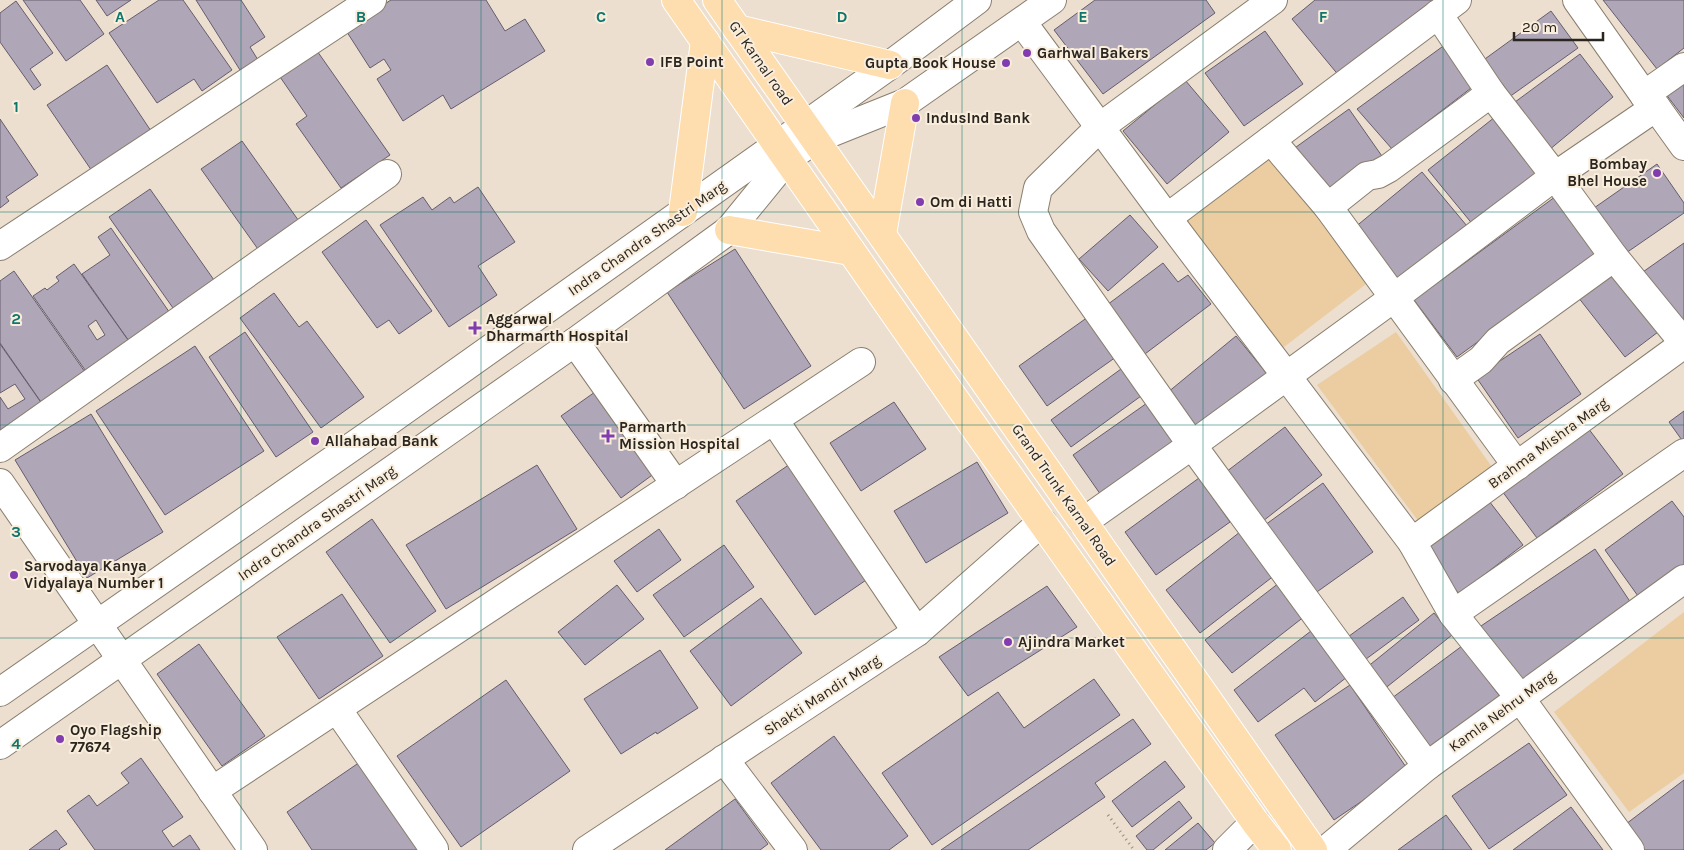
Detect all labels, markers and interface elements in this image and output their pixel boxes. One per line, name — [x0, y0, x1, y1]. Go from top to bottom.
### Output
text: A — [115, 7, 125, 26]
text: B — [356, 7, 366, 26]
text: C — [596, 7, 606, 26]
text: D — [837, 7, 848, 26]
text: E — [1078, 7, 1088, 26]
text: F — [1319, 7, 1328, 26]
scale bar — [1514, 10, 1603, 42]
street label: GT Karnal road — [725, 17, 797, 109]
text: 20 m — [1522, 18, 1557, 36]
place label: Garhwal Bakers — [1037, 44, 1149, 62]
marker: Garhwal Bakers — [1021, 47, 1033, 59]
place label: IFB Point — [660, 53, 724, 71]
place label: Gupta Book House — [865, 54, 996, 72]
marker: IFB Point — [644, 56, 656, 68]
marker: Gupta Book House — [1000, 57, 1012, 69]
text: 1 — [13, 97, 19, 116]
place label: IndusInd Bank — [926, 109, 1030, 127]
marker: IndusInd Bank — [910, 112, 922, 124]
place label: Bombay Bhel House — [1567, 155, 1647, 190]
marker: Bombay Bhel House — [1651, 167, 1663, 179]
street label: Indra Chandra Shastri Marg — [564, 176, 730, 300]
place label: Om di Hatti — [930, 193, 1012, 211]
marker: Om di Hatti — [914, 196, 926, 208]
text: 2 — [11, 309, 21, 328]
place label: Aggarwal Dharmarth Hospital — [486, 310, 629, 345]
marker: Aggarwal Dharmarth Hospital — [468, 321, 482, 335]
street label: Brahma Mishra Marg — [1485, 393, 1612, 493]
place label: Parmarth Mission Hospital — [619, 418, 740, 453]
street label: Grand Trunk Karnal Road — [1008, 421, 1120, 569]
marker: Parmarth Mission Hospital — [601, 429, 615, 443]
place label: Allahabad Bank — [325, 432, 438, 450]
marker: Allahabad Bank — [309, 435, 321, 447]
street label: Indra Chandra Shastri Marg — [234, 461, 400, 585]
text: 3 — [11, 522, 21, 541]
place label: Sarvodaya Kanya Vidyalaya Number 1 — [24, 557, 164, 592]
marker: Sarvodaya Kanya Vidyalaya Number 1 — [8, 569, 20, 581]
place label: Ajindra Market — [1018, 633, 1125, 651]
marker: Ajindra Market — [1002, 636, 1014, 648]
street label: Shakti Mandir Marg — [760, 650, 884, 739]
street label: Kamla Nehru Marg — [1445, 666, 1559, 756]
place label: Oyo Flagship 77674 — [70, 721, 162, 756]
marker: Oyo Flagship 77674 — [54, 733, 66, 745]
text: 4 — [11, 734, 21, 753]

